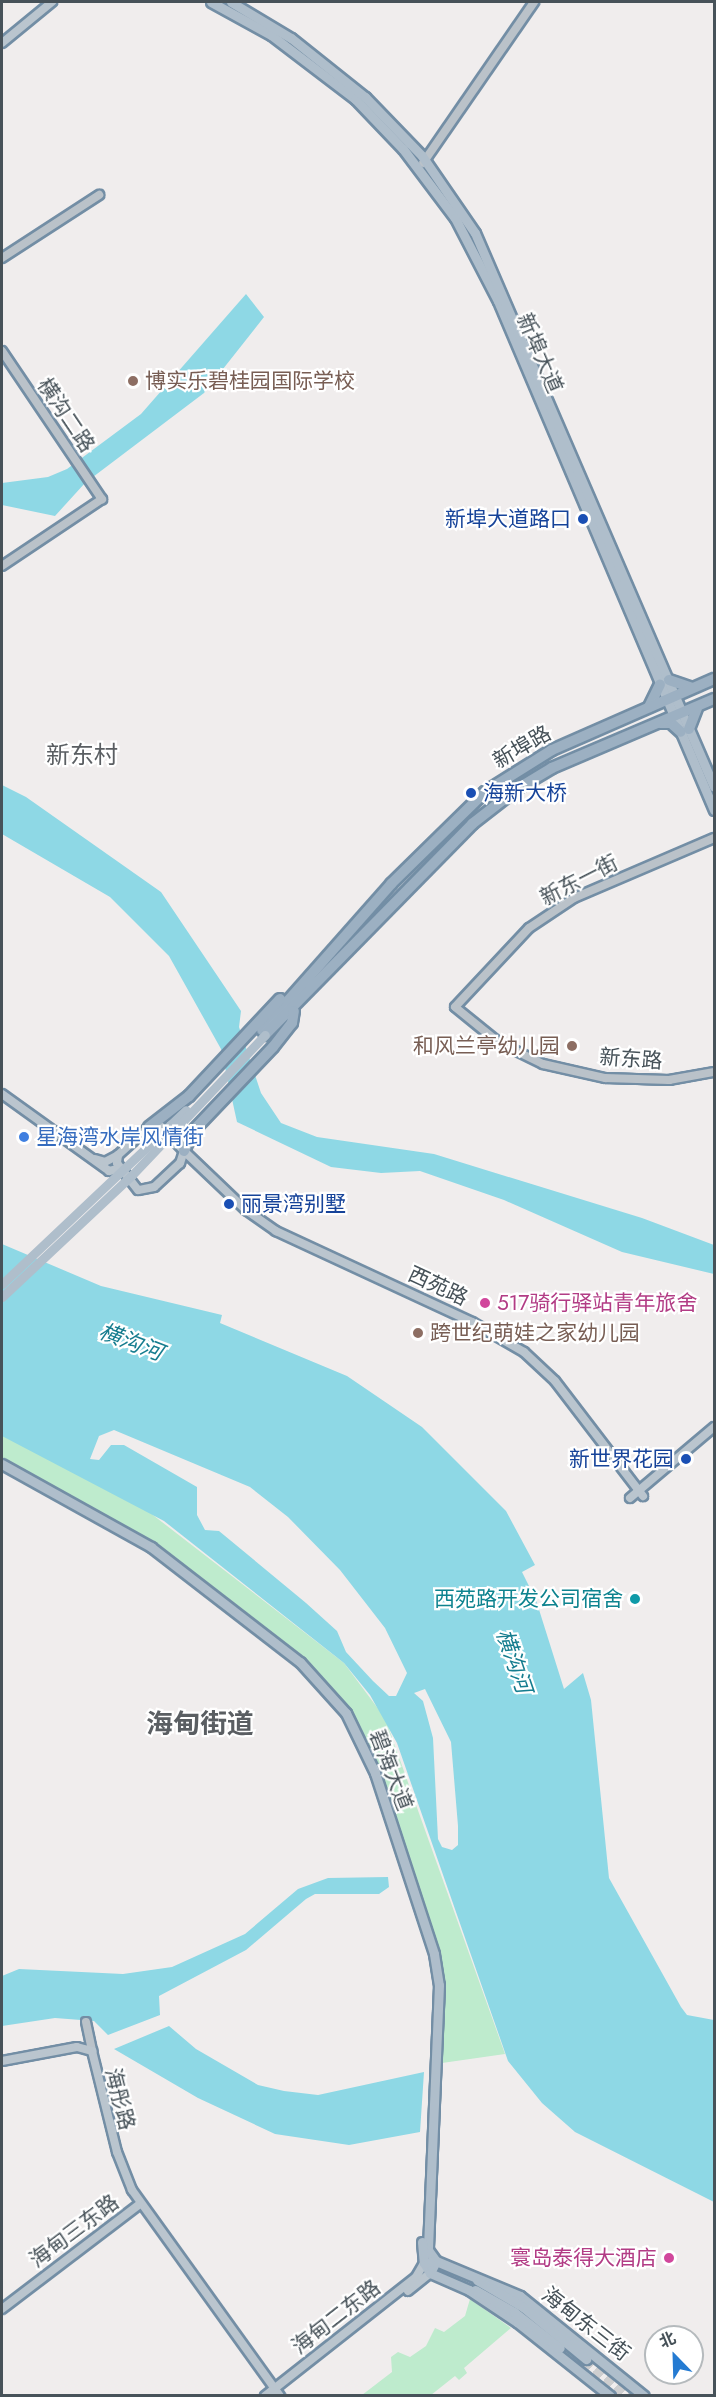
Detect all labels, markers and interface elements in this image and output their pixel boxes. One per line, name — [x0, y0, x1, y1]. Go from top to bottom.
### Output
street label: 新埠大道 — [512, 309, 568, 397]
place label: 博实乐碧桂园国际学校 — [145, 368, 355, 394]
street label: 横沟二路 — [32, 373, 100, 457]
marker: 博实乐碧桂园国际学校 — [126, 374, 140, 388]
place label: 新埠大道路口 — [445, 506, 571, 532]
marker: 新埠大道路口 — [576, 512, 590, 526]
street label: 新埠路 — [488, 720, 556, 774]
district label: 新东村 — [46, 741, 118, 769]
place label: 海新大桥 — [483, 780, 567, 806]
marker: 海新大桥 — [464, 786, 478, 800]
street label: 新东一街 — [536, 850, 622, 910]
place label: 和风兰亭幼儿园 — [413, 1033, 560, 1059]
marker: 和风兰亭幼儿园 — [565, 1039, 579, 1053]
street label: 新东路 — [599, 1044, 663, 1074]
place label: 星海湾水岸风情街 — [36, 1124, 204, 1150]
marker: 星海湾水岸风情街 — [17, 1130, 31, 1144]
place label: 丽景湾别墅 — [241, 1191, 346, 1217]
marker: 丽景湾别墅 — [222, 1197, 236, 1211]
street label: 西苑路 — [404, 1261, 472, 1311]
place label: 517骑行驿站青年旅舍 — [497, 1290, 697, 1316]
marker: 517骑行驿站青年旅舍 — [478, 1296, 492, 1310]
water label: 横沟河 — [95, 1318, 167, 1366]
place label: 跨世纪萌娃之家幼儿园 — [430, 1320, 640, 1346]
marker: 跨世纪萌娃之家幼儿园 — [411, 1326, 425, 1340]
place label: 新世界花园 — [569, 1446, 674, 1472]
marker: 新世界花园 — [679, 1452, 693, 1466]
place label: 西苑路开发公司宿舍 — [434, 1586, 623, 1612]
marker: 西苑路开发公司宿舍 — [628, 1592, 642, 1606]
water label: 横沟河 — [491, 1626, 537, 1696]
district label: 海甸街道 — [146, 1708, 254, 1740]
street label: 碧海大道 — [364, 1726, 418, 1814]
street label: 海彤路 — [100, 2065, 140, 2133]
street label: 海甸三东路 — [24, 2189, 124, 2273]
place label: 寰岛泰得大酒店 — [510, 2245, 657, 2271]
marker: 寰岛泰得大酒店 — [662, 2251, 676, 2265]
street label: 海甸二东路 — [287, 2275, 385, 2359]
street label: 海甸东三街 — [537, 2282, 635, 2366]
north arrow — [644, 2325, 704, 2385]
text: 北 — [656, 2326, 679, 2354]

